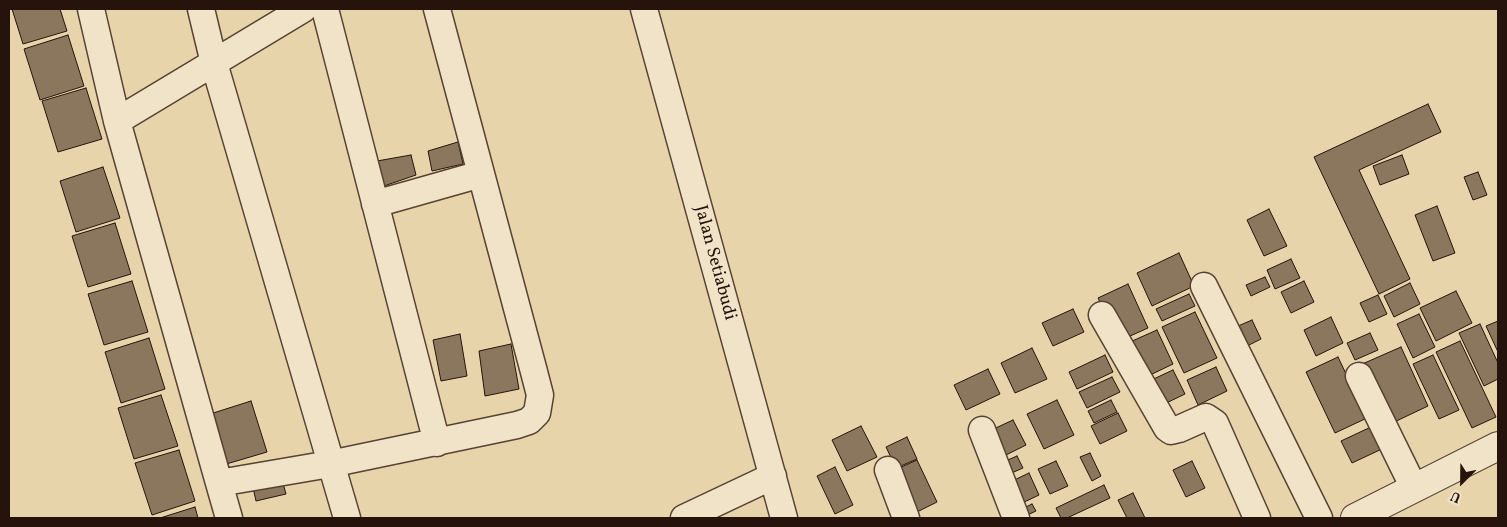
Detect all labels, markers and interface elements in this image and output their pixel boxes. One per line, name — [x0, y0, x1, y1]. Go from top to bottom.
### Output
street label: Jalan Setiabudi — [688, 203, 740, 323]
north arrow — [1437, 457, 1487, 507]
text: U — [1448, 486, 1464, 507]

